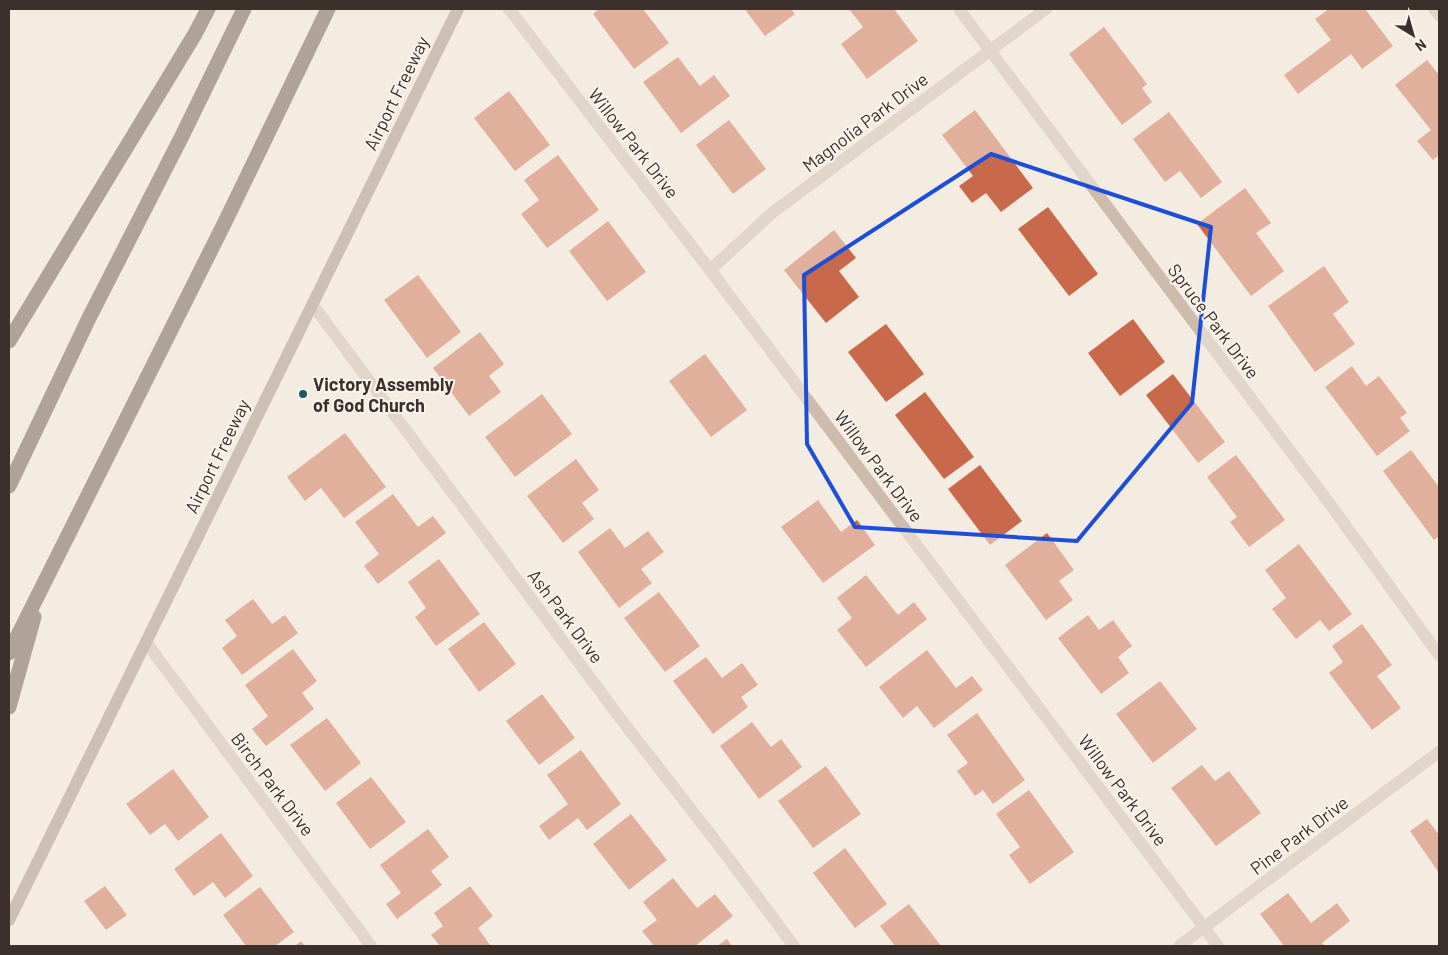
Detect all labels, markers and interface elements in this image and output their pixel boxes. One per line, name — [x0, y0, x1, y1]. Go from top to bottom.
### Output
north arrow — [1388, 10, 1438, 60]
street label: Airport Freeway — [359, 32, 433, 154]
text: N — [1412, 36, 1430, 55]
street label: Magnolia Park Drive — [798, 68, 932, 176]
street label: Willow Park Drive — [584, 84, 684, 202]
street label: Spruce Park Drive — [1164, 259, 1264, 383]
place label: Victory Assembly of God Church — [313, 373, 453, 416]
marker: Victory Assembly of God Church — [297, 388, 309, 400]
street label: Airport Freeway — [180, 395, 254, 517]
street label: Willow Park Drive — [830, 406, 928, 526]
street label: Ash Park Drive — [524, 565, 608, 667]
street label: Birch Park Drive — [227, 728, 319, 840]
street label: Willow Park Drive — [1074, 730, 1172, 850]
street label: Pine Park Drive — [1246, 791, 1352, 879]

